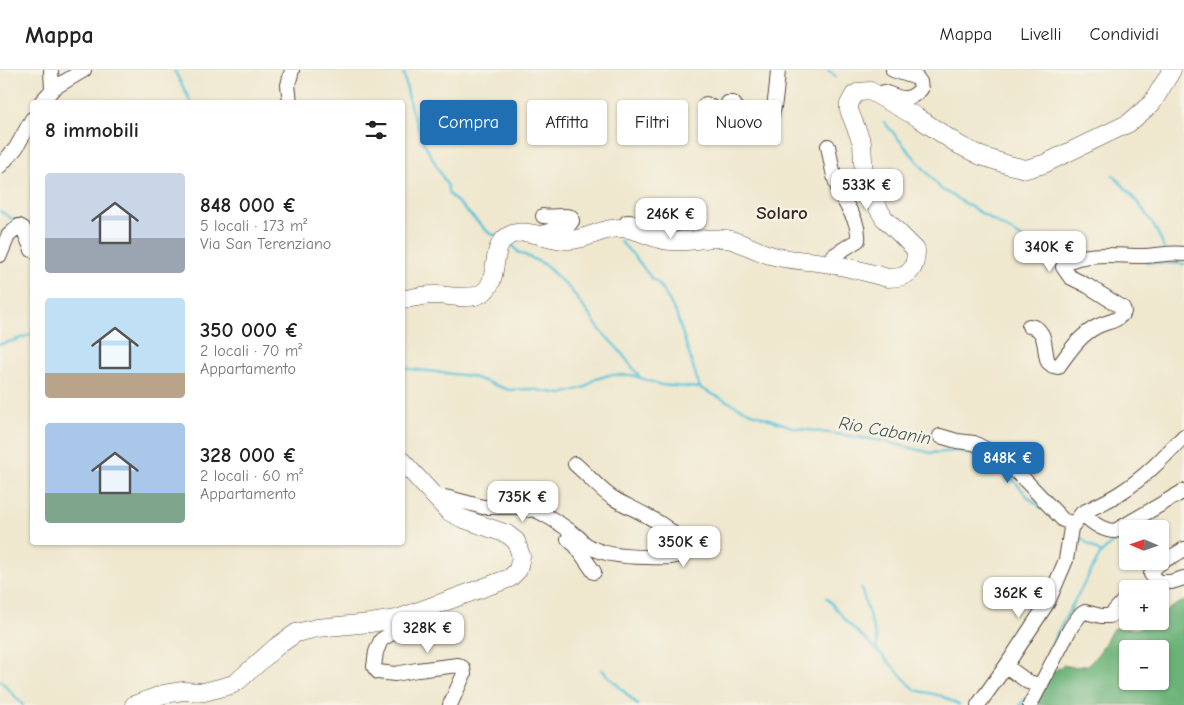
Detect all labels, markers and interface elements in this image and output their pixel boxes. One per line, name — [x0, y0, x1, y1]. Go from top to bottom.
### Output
text: Mappa — [25, 21, 94, 49]
text: Mappa — [940, 24, 992, 45]
text: Livelli — [1020, 24, 1062, 45]
text: Condividi — [1090, 24, 1159, 45]
chip: Compra — [420, 100, 517, 145]
chip: Affitta — [527, 100, 607, 145]
chip: Filtri — [617, 100, 688, 145]
chip: Nuovo — [698, 100, 781, 145]
icon: filters — [362, 116, 390, 144]
text: 8 immobili — [45, 118, 139, 142]
pin: 533K € — [826, 168, 908, 211]
text: 533K € — [842, 176, 892, 194]
icon: home — [85, 193, 145, 253]
text: 848 000 € — [200, 193, 297, 217]
pin: 246K € — [630, 198, 712, 240]
district label: Solaro — [756, 202, 808, 224]
text: 246K € — [646, 205, 696, 223]
text: 5 locali · 173 m² — [200, 217, 307, 235]
pin: 340K € — [1009, 230, 1091, 273]
text: Via San Terenziano — [200, 235, 331, 253]
text: 340K € — [1025, 238, 1075, 256]
icon: home — [85, 318, 145, 378]
text: 350 000 € — [200, 318, 299, 342]
text: 2 locali · 70 m² — [200, 342, 302, 360]
text: Appartamento — [200, 360, 296, 378]
water label: Rio Cabanin — [837, 413, 933, 449]
pin: 848K € — [967, 442, 1049, 484]
icon: home — [85, 443, 145, 503]
text: 328 000 € — [200, 443, 297, 467]
text: 848K € — [983, 449, 1033, 467]
text: 2 locali · 60 m² — [200, 467, 303, 485]
pin: 735K € — [482, 480, 564, 523]
text: Appartamento — [200, 485, 296, 503]
text: 735K € — [498, 488, 548, 506]
north arrow — [1119, 520, 1169, 570]
map controls — [1119, 520, 1169, 690]
pin: 350K € — [643, 526, 725, 568]
text: 350K € — [658, 533, 710, 551]
pin: 362K € — [978, 576, 1060, 619]
button: + — [1119, 580, 1169, 630]
text: 362K € — [994, 584, 1044, 602]
pin: 328K € — [387, 612, 469, 654]
text: 328K € — [403, 619, 453, 637]
button: − — [1119, 640, 1169, 690]

